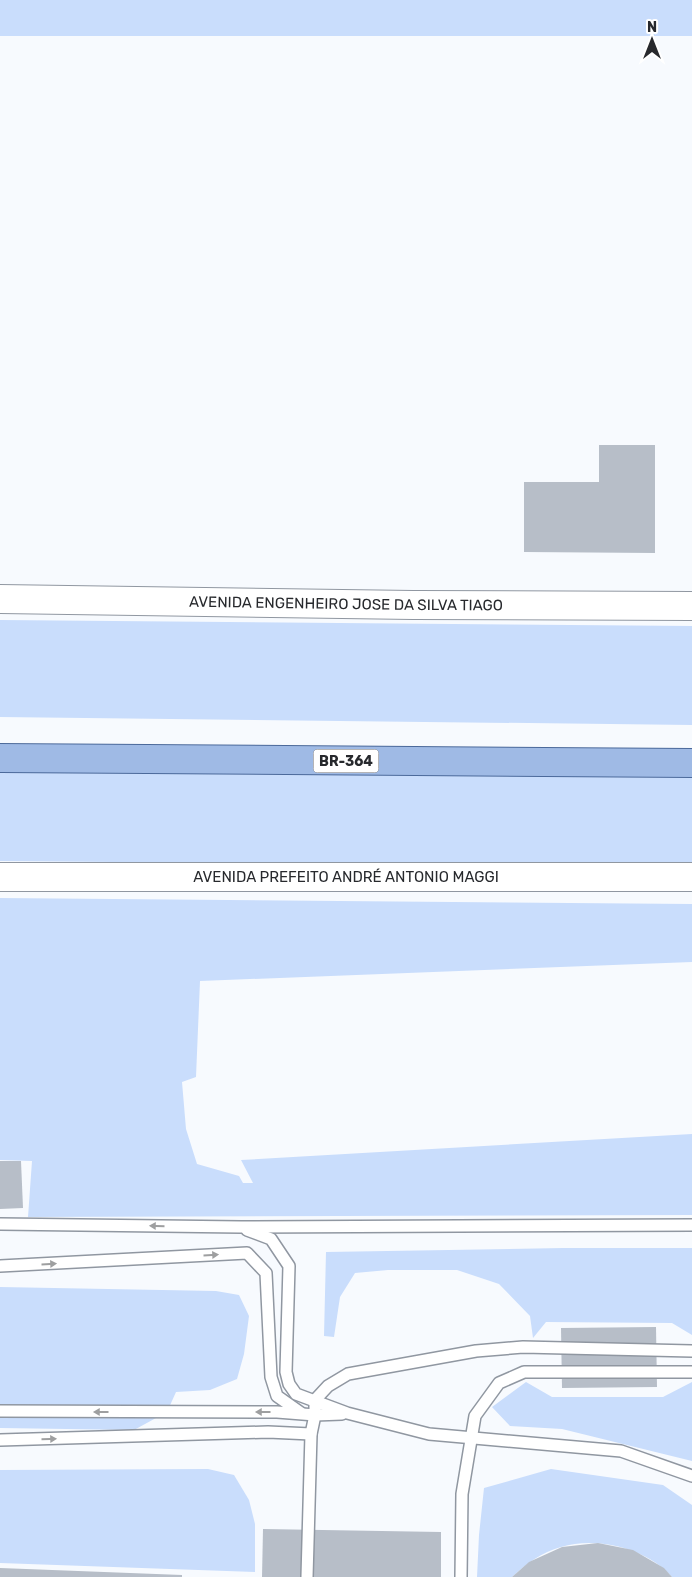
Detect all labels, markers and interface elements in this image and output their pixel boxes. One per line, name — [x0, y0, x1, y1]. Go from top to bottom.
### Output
north arrow — [627, 15, 677, 65]
text: N — [647, 19, 657, 36]
street label: AVENIDA ENGENHEIRO JOSE DA SILVA TIAGO — [189, 593, 503, 614]
road number: BR-364 — [314, 749, 378, 772]
street label: AVENIDA PREFEITO ANDRÉ ANTONIO MAGGI — [193, 868, 499, 886]
one-way arrow — [149, 1222, 165, 1230]
one-way arrow — [203, 1251, 219, 1259]
one-way arrow — [41, 1259, 57, 1267]
one-way arrow — [92, 1408, 108, 1416]
one-way arrow — [255, 1408, 271, 1416]
one-way arrow — [41, 1434, 57, 1442]

